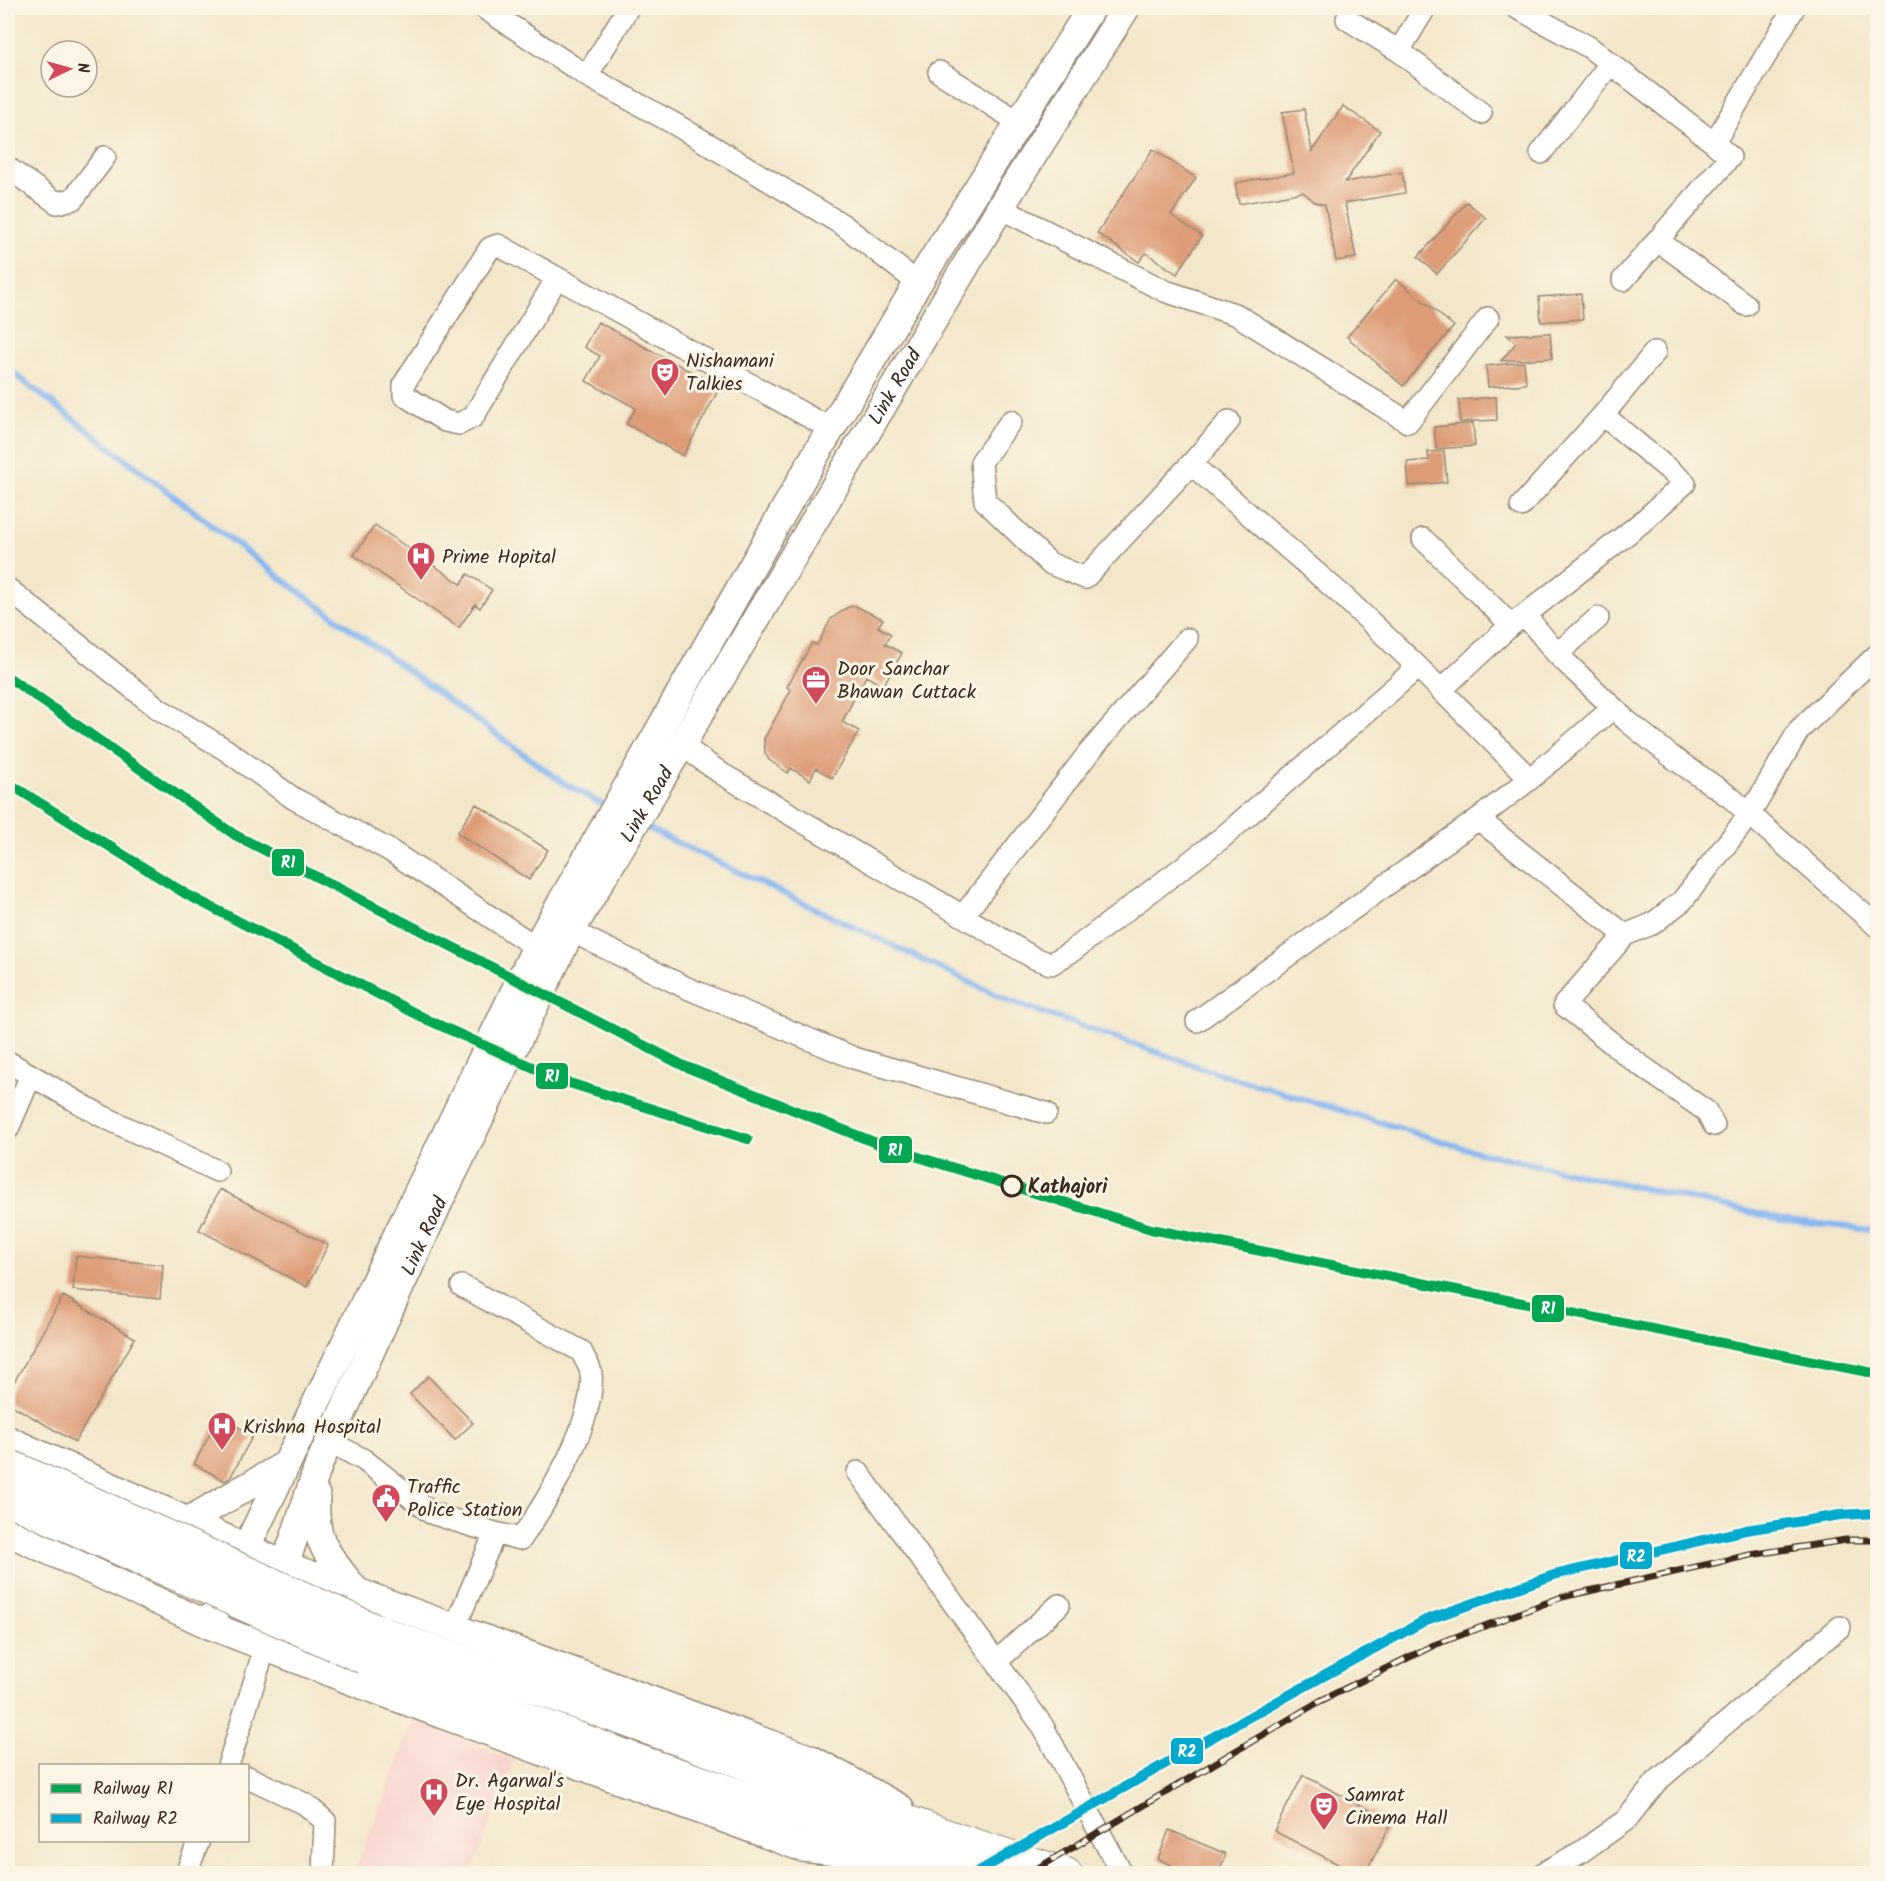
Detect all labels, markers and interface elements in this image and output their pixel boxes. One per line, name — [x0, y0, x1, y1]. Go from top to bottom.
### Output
north arrow — [39, 39, 99, 99]
text: N — [70, 62, 95, 74]
street label: Link Road — [861, 342, 932, 432]
place label: Nishamani Talkies — [686, 346, 775, 401]
theatre icon: Nishamani Talkies — [649, 356, 681, 398]
hospital icon: Prime Hopital — [405, 540, 437, 582]
place label: Prime Hopital — [442, 542, 556, 574]
place label: Door Sanchar Bhawan Cuttack — [837, 654, 977, 709]
office icon: Door Sanchar Bhawan Cuttack — [800, 664, 832, 706]
street label: Link Road — [613, 760, 684, 850]
line badge: R1 — [271, 848, 305, 877]
text: R1 — [281, 851, 295, 876]
line badge: R1 — [535, 1062, 569, 1090]
text: R1 — [545, 1065, 559, 1090]
line badge: R1 — [878, 1135, 913, 1164]
text: R1 — [888, 1139, 902, 1164]
place label: Kathajori — [1028, 1172, 1108, 1204]
marker: Kathajori — [1001, 1175, 1023, 1197]
street label: Link Road — [393, 1191, 458, 1281]
line badge: R1 — [1531, 1294, 1565, 1323]
text: R1 — [1541, 1297, 1555, 1322]
hospital icon: Krishna Hospital — [206, 1410, 238, 1452]
place label: Krishna Hospital — [243, 1412, 381, 1444]
place label: Traffic Police Station — [407, 1472, 522, 1527]
public building icon: Traffic Police Station — [370, 1482, 402, 1524]
line badge: R2 — [1619, 1541, 1653, 1570]
text: R2 — [1627, 1545, 1645, 1570]
line badge: R2 — [1170, 1737, 1204, 1765]
text: R2 — [1178, 1740, 1196, 1765]
legend — [39, 1764, 249, 1842]
place label: Dr. Agarwal's Eye Hospital — [455, 1766, 565, 1821]
text: Railway R1 — [93, 1775, 173, 1804]
hospital icon: Dr. Agarwal's Eye Hospital — [418, 1776, 450, 1818]
place label: Samrat Cinema Hall — [1345, 1780, 1447, 1835]
theatre icon: Samrat Cinema Hall — [1308, 1790, 1340, 1832]
text: Railway R2 — [93, 1805, 178, 1834]

